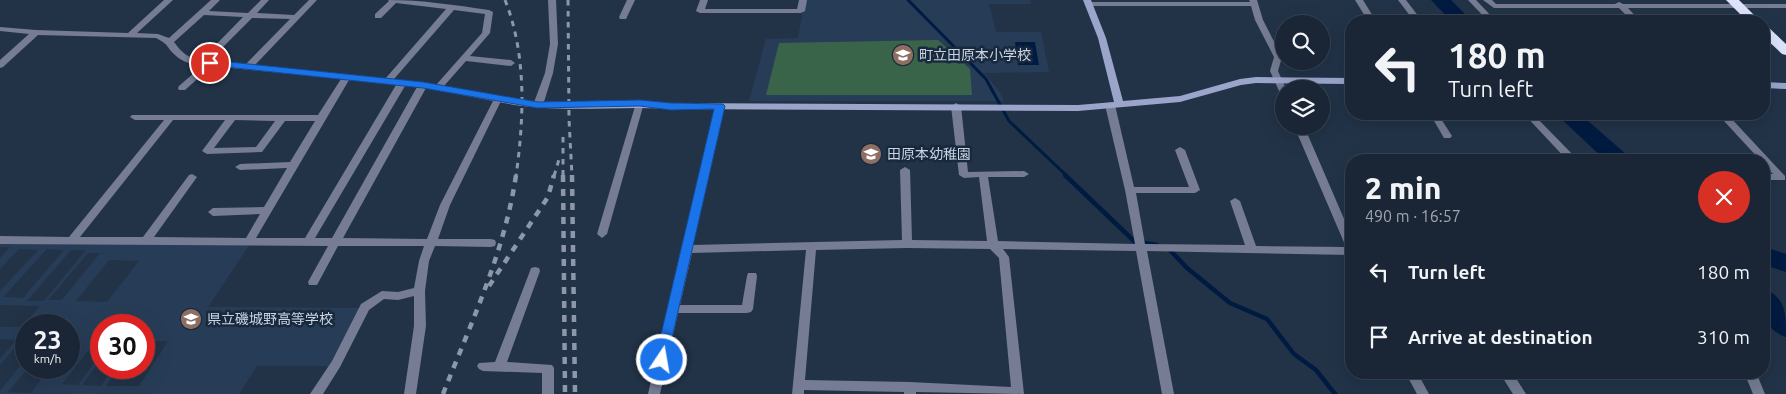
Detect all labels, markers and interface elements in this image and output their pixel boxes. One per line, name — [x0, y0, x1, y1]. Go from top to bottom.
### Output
map controls — [1275, 15, 1330, 135]
button: search — [1275, 15, 1330, 70]
icon: left — [1365, 35, 1430, 100]
text: 180 m — [1448, 35, 1546, 75]
pin — [189, 42, 231, 84]
school or university icon: 町立田原本小学校 — [891, 43, 915, 67]
place label: 町立田原本小学校 — [919, 47, 1031, 63]
icon: arrive — [196, 49, 224, 77]
text: Turn left — [1448, 76, 1533, 101]
button: layers — [1275, 80, 1330, 135]
school or university icon: 田原本幼稚園 — [859, 142, 883, 166]
place label: 田原本幼稚園 — [887, 146, 971, 162]
text: 2 min — [1365, 171, 1441, 205]
button: close — [1698, 171, 1750, 223]
text: 490 m · 16:57 — [1365, 207, 1461, 225]
icon: left — [1365, 258, 1393, 286]
text: Turn left — [1408, 261, 1486, 283]
text: 180 m — [1697, 261, 1750, 283]
school or university icon: 県立磯城野高等学校 — [179, 307, 203, 331]
place label: 県立磯城野高等学校 — [207, 311, 333, 327]
speed limit sign: 30 — [90, 314, 155, 379]
icon: arrive — [1365, 323, 1393, 351]
text: 23 — [33, 326, 62, 354]
text: Arrive at destination — [1408, 326, 1593, 348]
text: 310 m — [1697, 326, 1750, 348]
position arrow — [635, 333, 687, 385]
text: km/h — [34, 352, 61, 365]

